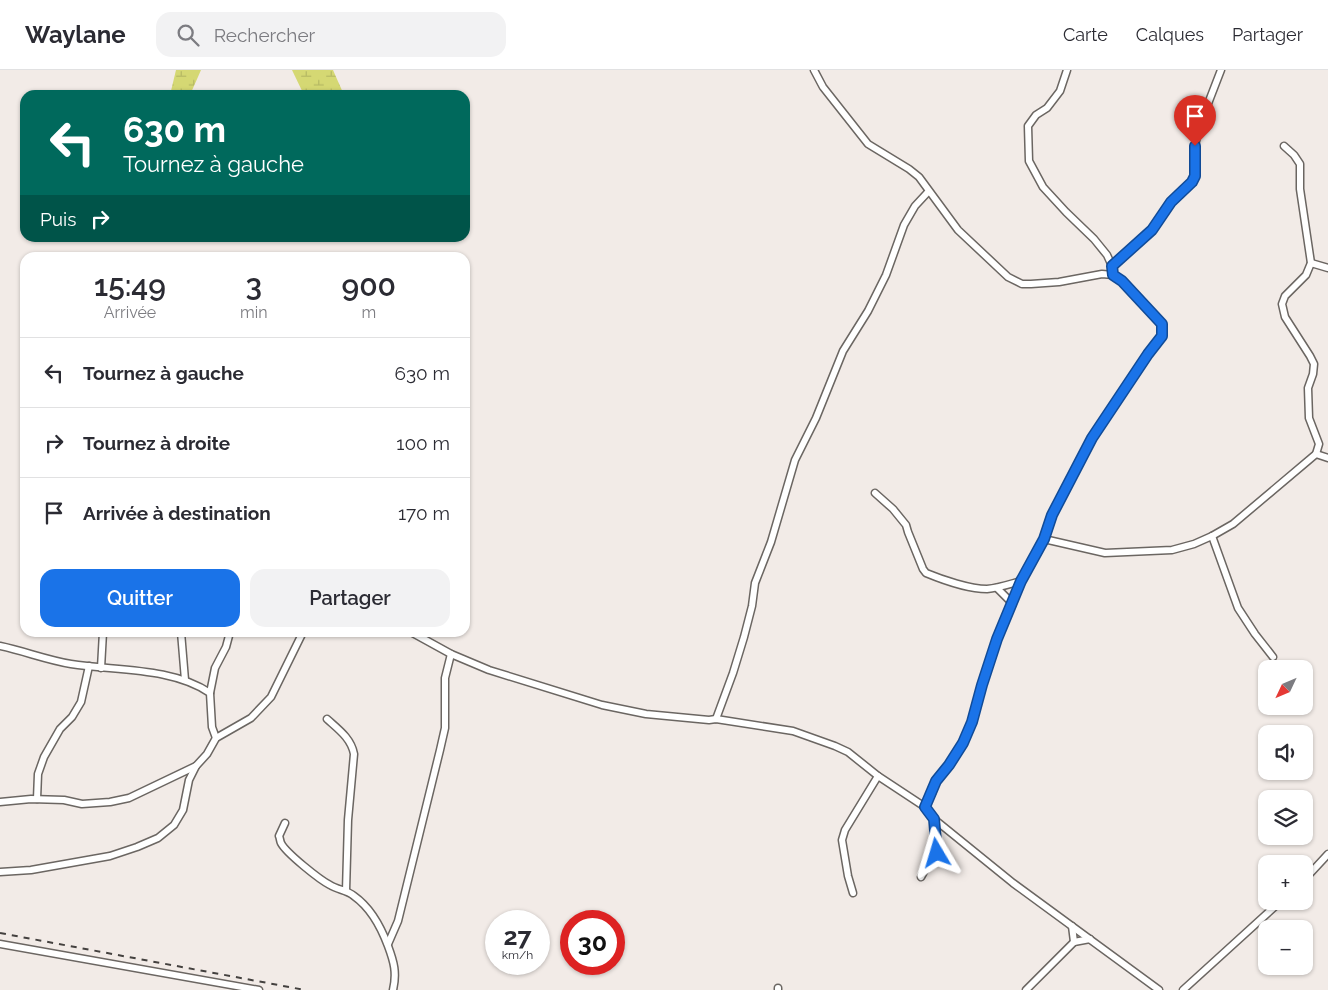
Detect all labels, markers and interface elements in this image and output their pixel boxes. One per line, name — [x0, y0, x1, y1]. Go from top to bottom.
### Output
search box — [156, 12, 506, 57]
text: Waylane — [25, 20, 126, 49]
icon: search — [174, 21, 202, 49]
text: Rechercher — [214, 24, 315, 46]
text: Carte — [1063, 24, 1108, 45]
text: Calques — [1136, 24, 1204, 45]
text: Partager — [1232, 24, 1303, 45]
pin — [1174, 95, 1216, 146]
icon: arrive — [1181, 102, 1209, 130]
text: 630 m — [123, 109, 226, 150]
icon: left — [40, 110, 105, 175]
text: Tournez à gauche — [123, 151, 304, 177]
icon: right — [86, 205, 114, 233]
text: Puis — [40, 208, 76, 230]
text: 15:49 — [94, 268, 166, 303]
text: 3 — [245, 268, 262, 303]
text: 900 — [341, 268, 396, 303]
text: Arrivée — [104, 303, 156, 322]
text: min — [240, 303, 267, 322]
text: m — [361, 303, 376, 322]
icon: left — [40, 359, 68, 387]
text: Tournez à gauche — [83, 362, 244, 384]
text: 630 m — [394, 362, 450, 384]
icon: right — [40, 429, 68, 457]
text: Tournez à droite — [83, 432, 230, 454]
text: 100 m — [396, 432, 450, 454]
icon: arrive — [40, 499, 68, 527]
text: Arrivée à destination — [83, 502, 271, 524]
text: 170 m — [398, 502, 450, 524]
button: Quitter — [40, 569, 240, 627]
button: Partager — [250, 569, 450, 627]
north arrow — [1258, 660, 1312, 715]
map controls — [1258, 660, 1313, 975]
button: sound — [1258, 725, 1313, 780]
button: layers — [1258, 790, 1313, 845]
position arrow — [910, 826, 962, 878]
button: + — [1258, 855, 1313, 910]
speed limit sign: 30 — [560, 910, 625, 975]
button: − — [1258, 920, 1313, 975]
text: 27 — [503, 921, 532, 951]
text: km/h — [502, 948, 533, 962]

